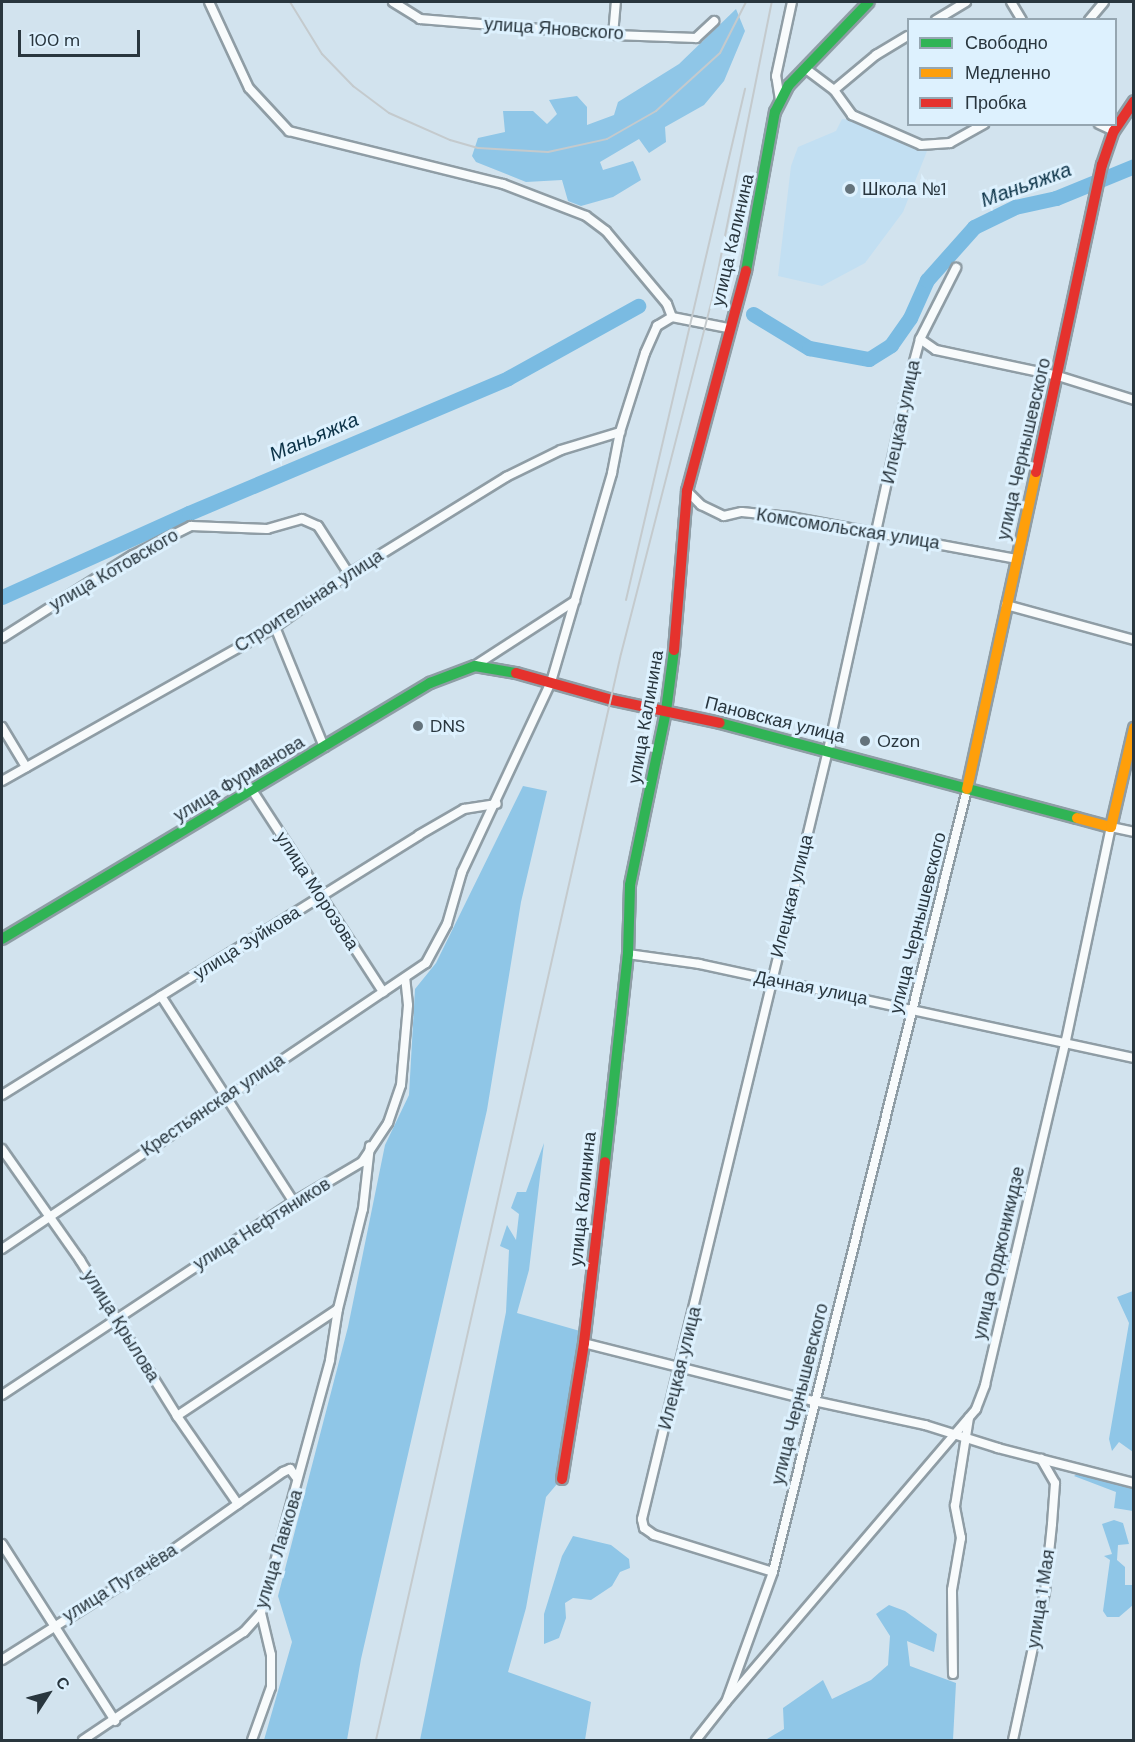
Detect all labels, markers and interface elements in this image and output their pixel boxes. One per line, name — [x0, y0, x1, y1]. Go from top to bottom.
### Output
street label: улица Яновского — [483, 13, 625, 45]
scale bar — [21, 18, 142, 56]
legend — [907, 18, 1117, 126]
text: 100 m — [29, 28, 80, 52]
text: Свободно — [965, 31, 1048, 55]
text: Медленно — [965, 61, 1051, 85]
text: Пробка — [965, 91, 1027, 115]
water label: Маньяжка — [977, 158, 1075, 212]
street label: улица Калинина — [707, 172, 759, 308]
place label: Школа №1 — [862, 178, 946, 200]
marker: Школа №1 — [843, 182, 857, 196]
street label: улица Чернышевского — [993, 356, 1055, 542]
street label: Илецкая улица — [877, 358, 925, 486]
water label: Маньяжка — [266, 407, 362, 467]
street label: Комсомольская улица — [755, 504, 941, 554]
street label: улица Котовского — [46, 524, 182, 616]
street label: Строительная улица — [231, 545, 387, 657]
street label: улица Калинина — [624, 649, 668, 785]
street label: Пановская улица — [703, 692, 847, 748]
place label: DNS — [430, 715, 465, 737]
marker: DNS — [411, 719, 425, 733]
place label: Ozon — [877, 730, 920, 752]
street label: улица Фурманова — [170, 732, 308, 826]
marker: Ozon — [858, 734, 872, 748]
street label: улица Морозова — [271, 828, 363, 954]
street label: улица Чернышевского — [885, 830, 951, 1016]
street label: Илецкая улица — [766, 832, 818, 960]
street label: улица Зуйкова — [190, 902, 304, 984]
street label: Дачная улица — [752, 966, 870, 1010]
street label: Крестьянская улица — [137, 1049, 289, 1161]
street label: улица Калинина — [565, 1131, 601, 1267]
street label: улица Орджоникидзе — [969, 1164, 1029, 1342]
street label: улица Нефтяников — [190, 1173, 334, 1275]
street label: улица Крылова — [78, 1266, 164, 1386]
street label: улица Чернышевского — [767, 1301, 833, 1487]
street label: Илецкая улица — [654, 1304, 706, 1432]
street label: улица Лавкова — [251, 1487, 307, 1611]
street label: улица Пугачёва — [59, 1539, 181, 1627]
street label: улица 1 Мая — [1023, 1548, 1059, 1650]
north arrow — [18, 1664, 78, 1724]
text: С — [51, 1672, 75, 1694]

